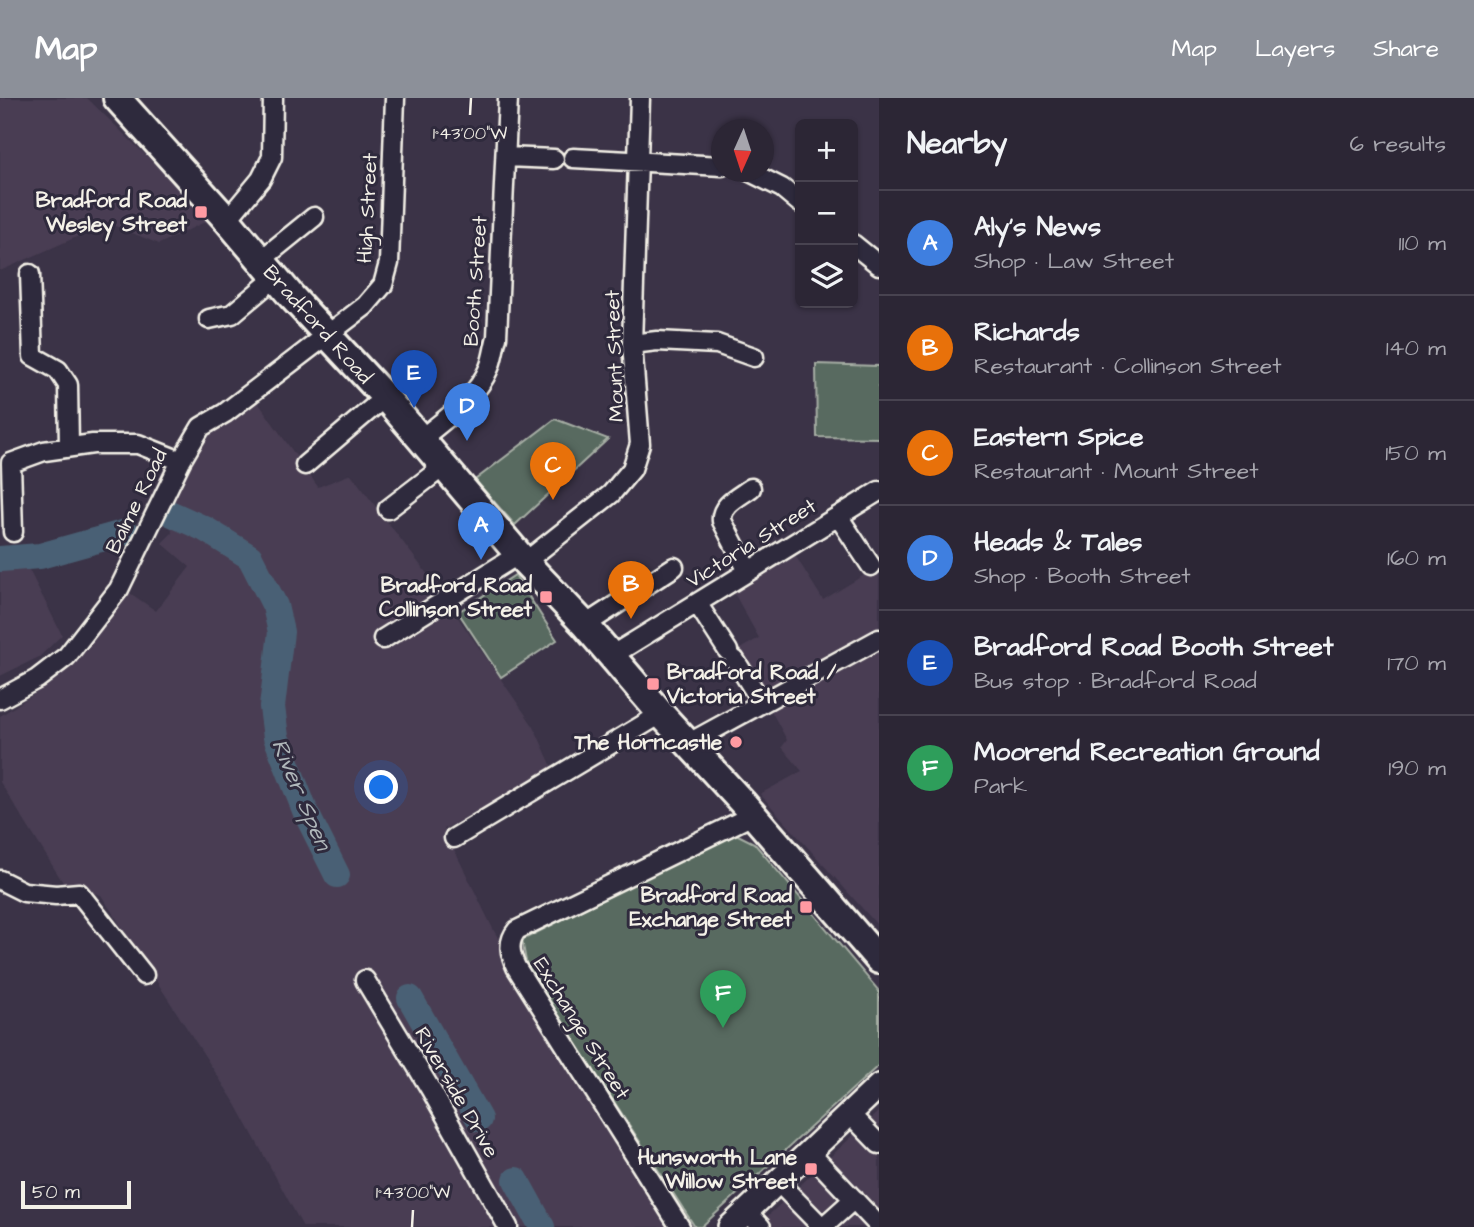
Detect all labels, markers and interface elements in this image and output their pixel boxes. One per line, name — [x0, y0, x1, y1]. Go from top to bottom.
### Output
text: Map — [35, 26, 97, 72]
text: Map — [1172, 32, 1217, 66]
text: Layers — [1255, 32, 1335, 66]
text: Share — [1373, 32, 1439, 66]
north arrow — [711, 119, 774, 182]
map controls — [795, 119, 858, 308]
button: + — [795, 119, 858, 182]
text: 1°43'00"W — [433, 121, 507, 146]
text: Nearby — [907, 123, 1007, 165]
text: 6 results — [1350, 128, 1446, 160]
street label: High Street — [350, 152, 387, 264]
button: − — [795, 182, 858, 245]
place label: Bradford Road Wesley Street — [36, 186, 187, 242]
marker: Bradford Road Wesley Street — [193, 204, 209, 220]
text: Aly's News — [974, 209, 1101, 245]
street label: Booth Street — [456, 214, 495, 347]
text: A — [923, 227, 937, 259]
text: 110 m — [1398, 227, 1446, 259]
button: layers — [795, 245, 858, 308]
text: Shop · Law Street — [974, 245, 1174, 277]
street label: Bradford Road — [256, 258, 379, 390]
street label: Mount Street — [598, 289, 631, 422]
text: Richards — [974, 314, 1080, 350]
text: B — [922, 332, 938, 364]
text: 140 m — [1386, 332, 1446, 364]
pin: E — [391, 350, 437, 408]
text: Restaurant · Collinson Street — [974, 350, 1282, 382]
pin: D — [444, 383, 490, 441]
text: Eastern Spice — [974, 419, 1144, 455]
text: C — [922, 437, 938, 469]
text: 150 m — [1385, 437, 1446, 469]
pin: C — [530, 442, 576, 500]
street label: Balme Road — [99, 444, 174, 558]
text: Restaurant · Mount Street — [974, 455, 1259, 487]
street label: Victoria Street — [681, 491, 822, 595]
pin: A — [458, 502, 504, 560]
text: Heads & Tales — [974, 524, 1142, 560]
text: D — [923, 542, 937, 574]
text: 160 m — [1387, 542, 1446, 574]
text: Shop · Booth Street — [974, 560, 1191, 592]
pin: B — [608, 561, 654, 619]
place label: Bradford Road Collinson Street — [379, 571, 533, 624]
marker: Bradford Road Collinson Street — [538, 589, 554, 605]
text: Bradford Road Booth Street — [974, 629, 1333, 665]
text: E — [923, 647, 937, 679]
text: 170 m — [1387, 647, 1446, 679]
place label: Bradford Road / Victoria Street — [666, 658, 837, 711]
text: Bus stop · Bradford Road — [974, 665, 1257, 697]
marker: Bradford Road / Victoria Street — [645, 676, 661, 692]
place label: The Horncastle — [573, 728, 723, 757]
water label: River Spen — [263, 734, 340, 857]
marker: The Horncastle — [728, 734, 744, 750]
text: Moorend Recreation Ground — [974, 734, 1320, 770]
text: F — [922, 752, 938, 784]
text: 190 m — [1388, 752, 1446, 784]
your location — [364, 770, 398, 804]
text: Park — [974, 770, 1027, 802]
place label: Bradford Road Exchange Street — [629, 881, 792, 936]
marker: Bradford Road Exchange Street — [798, 899, 814, 915]
street label: Exchange Street — [525, 952, 637, 1106]
pin: F — [700, 970, 746, 1028]
street label: Riverside Drive — [407, 1021, 506, 1163]
place label: Hunsworth Lane Willow Street — [638, 1143, 798, 1196]
marker: Hunsworth Lane Willow Street — [803, 1161, 819, 1177]
scale bar — [21, 1178, 131, 1210]
text: 50 m — [32, 1179, 80, 1206]
text: 1°43'00"W — [376, 1180, 450, 1205]

